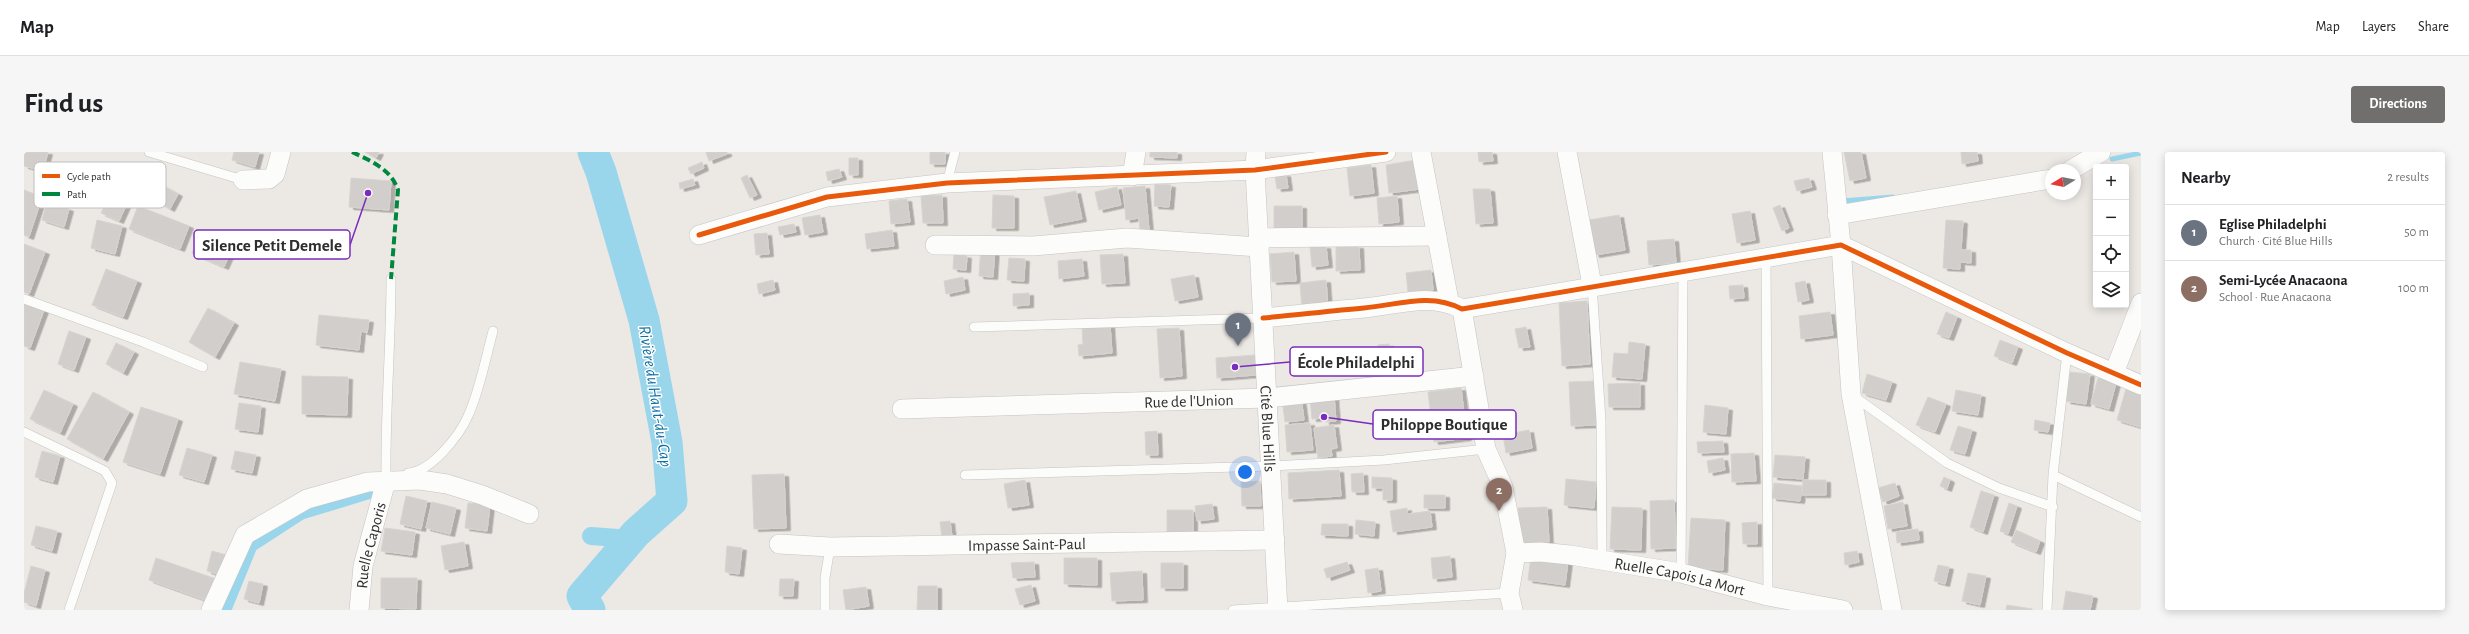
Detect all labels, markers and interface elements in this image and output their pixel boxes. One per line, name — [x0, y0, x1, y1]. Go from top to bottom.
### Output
text: Map — [20, 18, 54, 37]
text: Map — [2315, 20, 2340, 34]
text: Layers — [2362, 20, 2396, 34]
text: Share — [2418, 20, 2449, 34]
button: Directions — [2351, 86, 2445, 123]
text: Find us — [24, 90, 103, 118]
legend — [34, 162, 166, 208]
north arrow — [2045, 164, 2081, 200]
map controls — [2093, 164, 2129, 308]
button: + — [2093, 164, 2129, 200]
text: Nearby — [2181, 169, 2231, 186]
text: Cycle path — [67, 171, 111, 182]
text: 2 results — [2387, 171, 2429, 184]
text: Path — [67, 189, 87, 200]
button: − — [2093, 200, 2129, 236]
text: Eglise Philadelphi — [2219, 217, 2327, 232]
text: 1 — [2192, 226, 2196, 239]
text: 50 m — [2404, 226, 2429, 239]
callout: Silence Petit Demele — [194, 230, 350, 259]
text: Church · Cité Blue Hills — [2219, 235, 2332, 248]
button: locate — [2093, 236, 2129, 272]
text: Silence Petit Demele — [202, 237, 342, 254]
button: layers — [2093, 272, 2129, 308]
text: Semi-Lycée Anacaona — [2219, 273, 2348, 288]
text: 2 — [2191, 282, 2197, 295]
text: 100 m — [2398, 282, 2429, 295]
text: School · Rue Anacaona — [2219, 291, 2332, 304]
pin: 1 — [1225, 313, 1251, 346]
water label: Rivière du Haut-du-Cap — [635, 324, 675, 468]
callout: École Philadelphi — [1290, 347, 1423, 376]
text: École Philadelphi — [1297, 352, 1415, 371]
street label: Cité Blue Hills — [1257, 385, 1278, 472]
street label: Rue de l'Union — [1144, 392, 1234, 411]
callout: Philoppe Boutique — [1373, 410, 1516, 439]
text: Philoppe Boutique — [1381, 416, 1507, 433]
your location — [1235, 462, 1255, 482]
pin: 2 — [1486, 478, 1512, 511]
street label: Ruelle Caporis — [354, 500, 389, 589]
street label: Impasse Saint-Paul — [968, 536, 1086, 554]
street label: Ruelle Capois La Mort — [1613, 555, 1747, 599]

